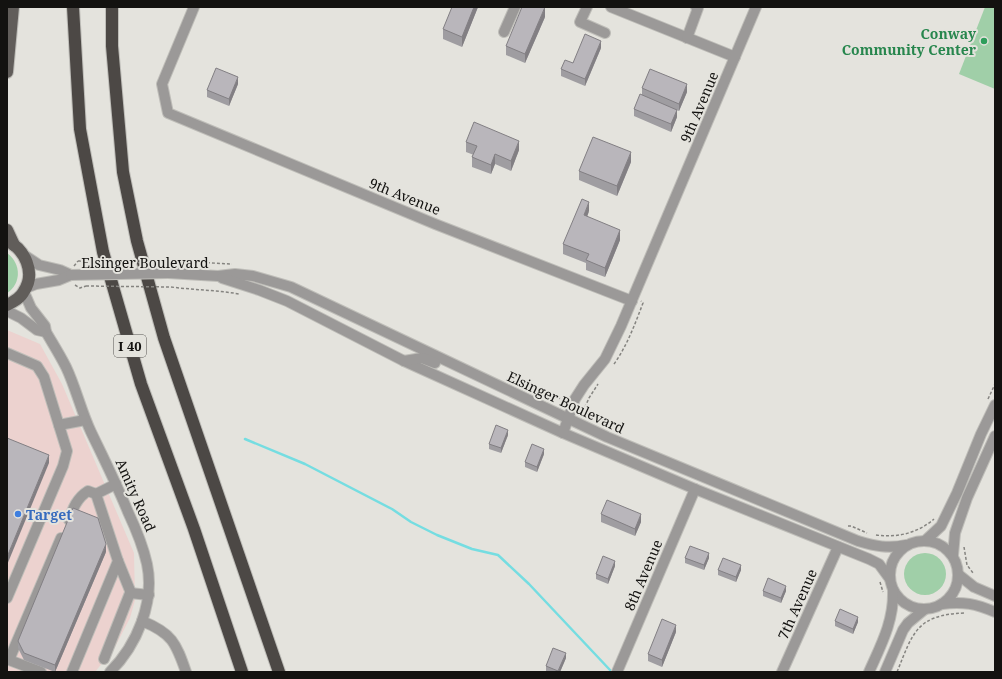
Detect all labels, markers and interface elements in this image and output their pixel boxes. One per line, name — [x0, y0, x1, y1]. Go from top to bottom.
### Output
place label: Conway Community Center — [842, 24, 977, 59]
marker: Conway Community Center — [979, 36, 989, 46]
street label: 9th Avenue — [676, 69, 722, 145]
street label: 9th Avenue — [367, 173, 443, 219]
street label: Elsinger Boulevard — [81, 253, 209, 272]
road number: I 40 — [114, 335, 146, 357]
street label: Elsinger Boulevard — [504, 366, 628, 438]
street label: Amity Road — [111, 456, 161, 535]
place label: Target — [26, 505, 72, 524]
marker: Target — [13, 509, 23, 519]
street label: 8th Avenue — [620, 537, 666, 613]
street label: 7th Avenue — [773, 566, 821, 642]

